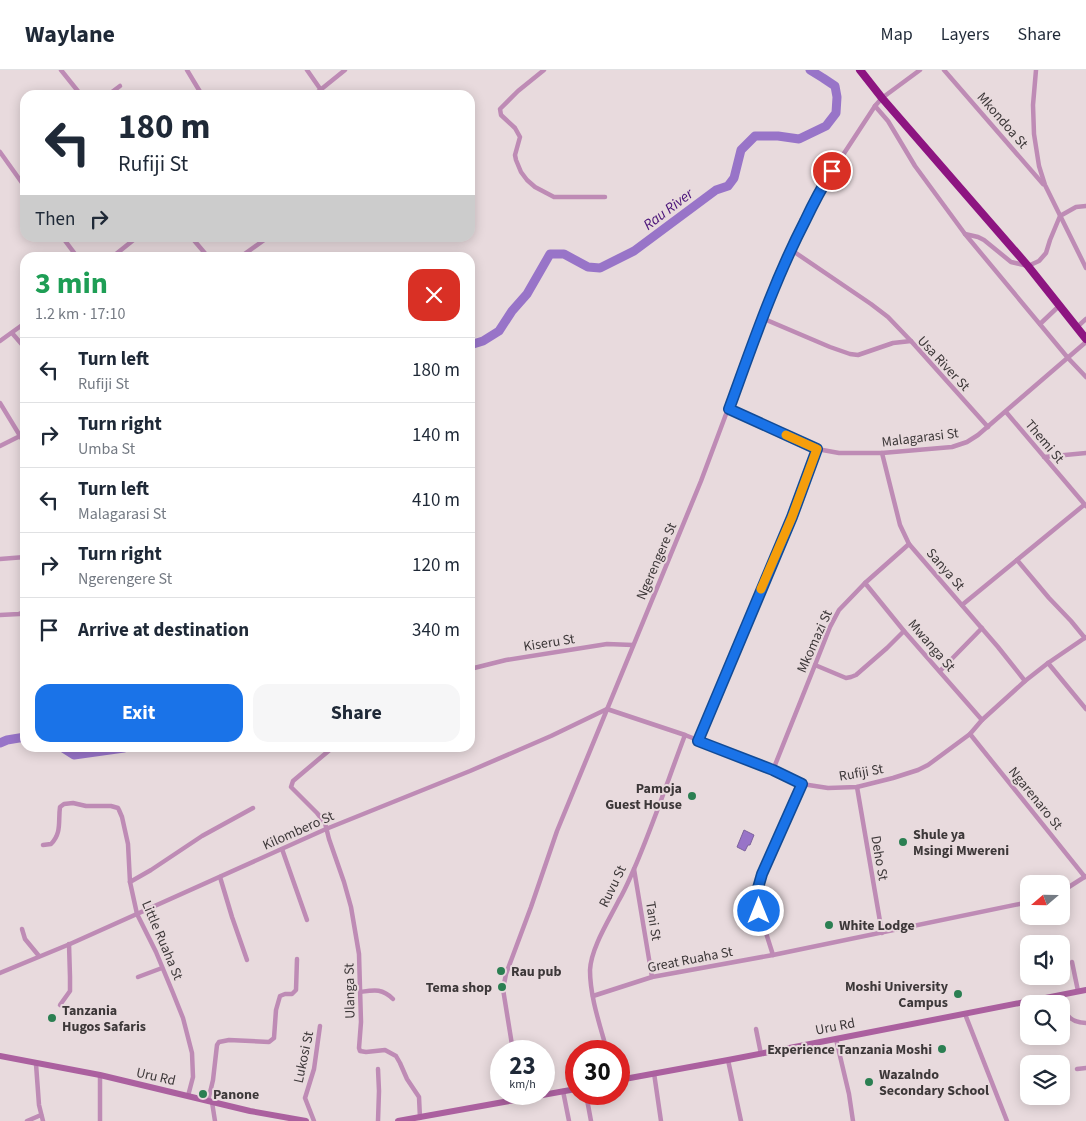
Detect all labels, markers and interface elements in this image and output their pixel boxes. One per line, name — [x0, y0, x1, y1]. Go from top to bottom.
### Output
text: Waylane — [25, 17, 115, 52]
text: Map — [881, 22, 913, 47]
text: Layers — [941, 22, 990, 47]
text: Share — [1018, 22, 1061, 47]
street label: Mkondoa St — [972, 88, 1033, 153]
text: 180 m — [118, 102, 210, 152]
icon: left — [35, 110, 100, 175]
text: Rufiji St — [118, 148, 188, 180]
pin — [811, 150, 853, 192]
icon: arrive — [818, 157, 846, 185]
water label: Rau River — [639, 183, 698, 235]
icon: right — [85, 205, 113, 233]
text: Then — [35, 206, 75, 233]
text: 3 min — [35, 262, 108, 305]
button: close — [408, 269, 460, 321]
text: 1.2 km · 17:10 — [35, 303, 125, 325]
street label: Usa River St — [912, 332, 974, 396]
text: Turn left — [78, 346, 149, 373]
icon: left — [35, 356, 63, 384]
text: 180 m — [412, 357, 460, 384]
text: Rufiji St — [78, 373, 129, 395]
text: Turn right — [78, 411, 162, 438]
street label: Themi St — [1020, 415, 1069, 468]
icon: right — [35, 421, 63, 449]
text: 140 m — [412, 422, 460, 449]
street label: Malagarasi St — [881, 423, 960, 453]
text: Umba St — [78, 438, 135, 460]
text: Turn left — [78, 476, 149, 503]
icon: left — [35, 486, 63, 514]
text: 410 m — [412, 487, 460, 514]
text: Malagarasi St — [78, 503, 166, 525]
street label: Ngerengere St — [632, 519, 682, 603]
text: Turn right — [78, 541, 162, 568]
street label: Sanya St — [921, 544, 969, 595]
icon: right — [35, 551, 63, 579]
text: 120 m — [412, 552, 460, 579]
text: Ngerengere St — [78, 568, 172, 590]
street label: Mkomazi St — [792, 606, 838, 676]
street label: Mwanga St — [903, 615, 960, 676]
icon: arrive — [35, 616, 63, 644]
text: Arrive at destination — [78, 617, 249, 644]
text: 340 m — [412, 617, 460, 644]
street label: Kiseru St — [522, 629, 576, 657]
button: Exit — [35, 684, 243, 742]
button: Share — [253, 684, 460, 742]
street label: Rufiji St — [837, 759, 885, 787]
street label: Ngarenaro St — [1003, 763, 1067, 835]
place label: Pamoja Guest House — [605, 779, 682, 815]
marker: Pamoja Guest House — [686, 790, 698, 802]
street label: Kilombero St — [260, 806, 337, 856]
place label: Shule ya Msingi Mwereni — [913, 825, 1009, 861]
street label: Deho St — [865, 834, 893, 883]
marker: Shule ya Msingi Mwereni — [897, 836, 909, 848]
street label: Ruvu St — [594, 862, 632, 911]
north arrow — [1020, 875, 1070, 925]
map controls — [1020, 875, 1070, 1105]
position arrow — [732, 884, 784, 936]
street label: Little Ruaha St — [136, 897, 188, 984]
street label: Tani St — [640, 900, 666, 942]
place label: White Lodge — [839, 916, 915, 936]
marker: White Lodge — [823, 919, 835, 931]
button: sound — [1020, 935, 1070, 985]
street label: Great Ruaha St — [646, 942, 735, 978]
place label: Rau pub — [511, 962, 562, 982]
street label: Ulanga St — [340, 963, 360, 1019]
marker: Rau pub — [495, 965, 507, 977]
place label: Moshi University Campus — [845, 977, 949, 1013]
place label: Tema shop — [426, 978, 492, 998]
marker: Tema shop — [496, 981, 508, 993]
marker: Moshi University Campus — [952, 988, 964, 1000]
button: search — [1020, 995, 1070, 1045]
place label: Tanzania Hugos Safaris — [62, 1001, 146, 1037]
marker: Tanzania Hugos Safaris — [46, 1012, 58, 1024]
street label: Uru Rd — [814, 1013, 857, 1041]
street label: Lukosi St — [289, 1029, 319, 1085]
speed limit sign: 30 — [565, 1040, 630, 1105]
place label: Experience Tanzania Moshi — [767, 1040, 932, 1060]
marker: Experience Tanzania Moshi — [936, 1043, 948, 1055]
text: 23 — [509, 1048, 536, 1084]
button: layers — [1020, 1055, 1070, 1105]
street label: Uru Rd — [134, 1063, 177, 1091]
place label: Wazalndo Secondary School — [879, 1065, 989, 1101]
text: km/h — [509, 1076, 536, 1093]
marker: Wazalndo Secondary School — [863, 1076, 875, 1088]
place label: Panone — [213, 1085, 259, 1105]
marker: Panone — [197, 1088, 209, 1100]

